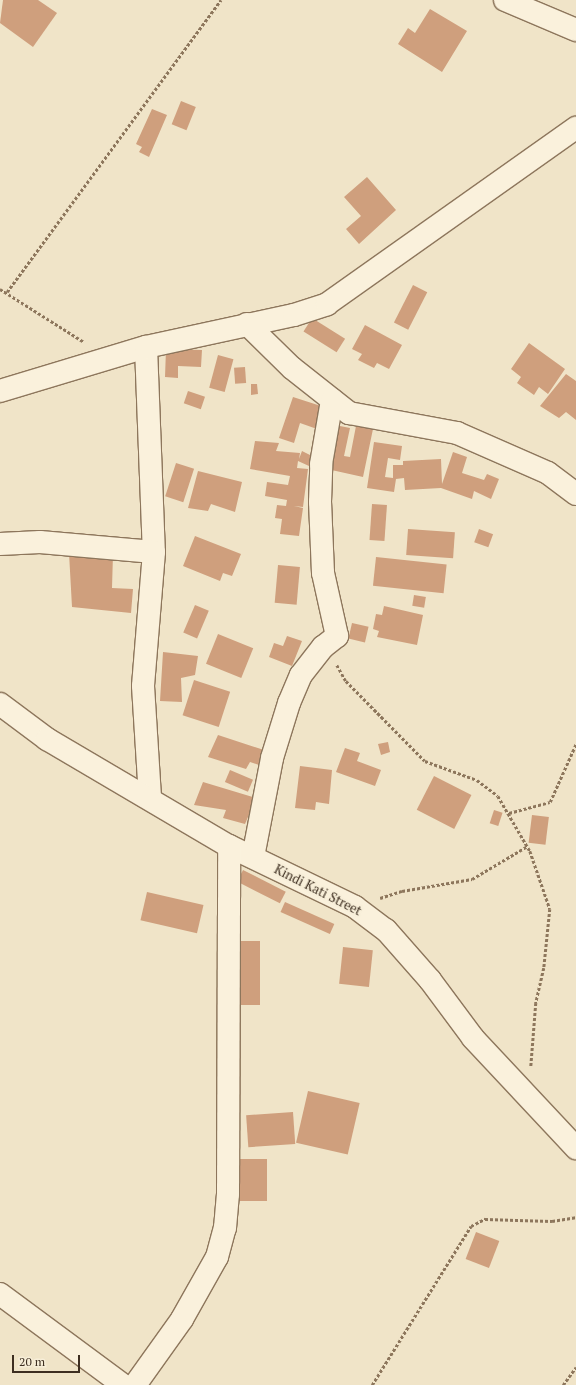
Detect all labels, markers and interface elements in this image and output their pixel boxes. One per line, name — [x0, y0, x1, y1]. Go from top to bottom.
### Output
street label: Kindi Kati Street — [272, 861, 364, 919]
scale bar — [14, 1347, 82, 1373]
text: 20 m — [19, 1354, 45, 1369]

